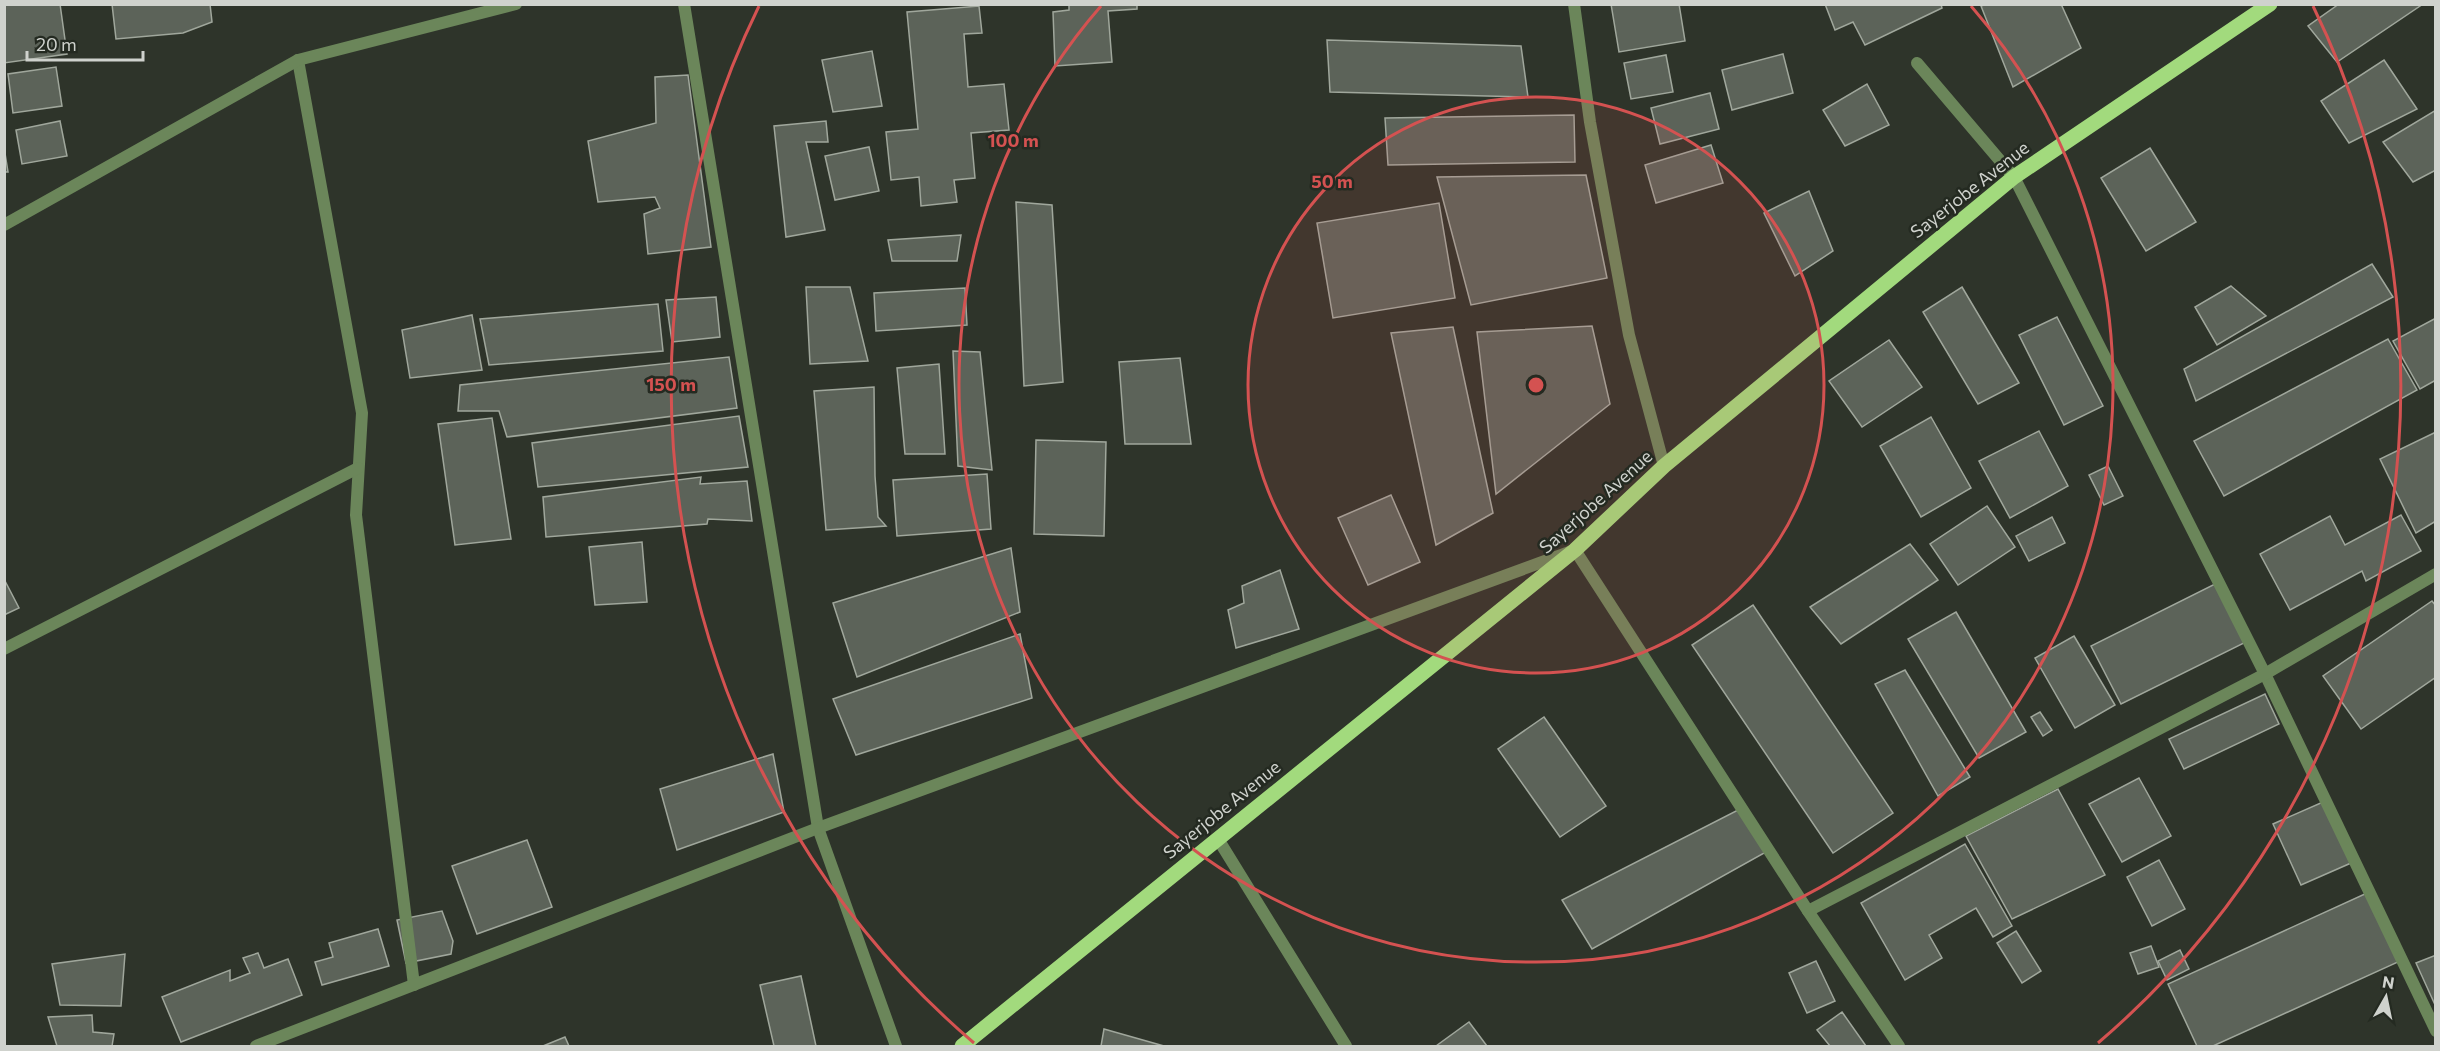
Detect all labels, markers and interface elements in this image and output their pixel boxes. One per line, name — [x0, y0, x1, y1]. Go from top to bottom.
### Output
scale bar — [27, 24, 142, 62]
text: 20 m — [36, 33, 77, 55]
text: 100 m — [987, 129, 1039, 151]
street label: Sayerjobe Avenue — [1906, 136, 2033, 242]
text: 50 m — [1311, 170, 1353, 192]
text: 150 m — [646, 373, 696, 395]
centre of rings — [1526, 375, 1546, 395]
street label: Sayerjobe Avenue — [1534, 445, 1656, 558]
street label: Sayerjobe Avenue — [1158, 755, 1284, 863]
north arrow — [2356, 967, 2416, 1027]
text: N — [2381, 971, 2396, 992]

